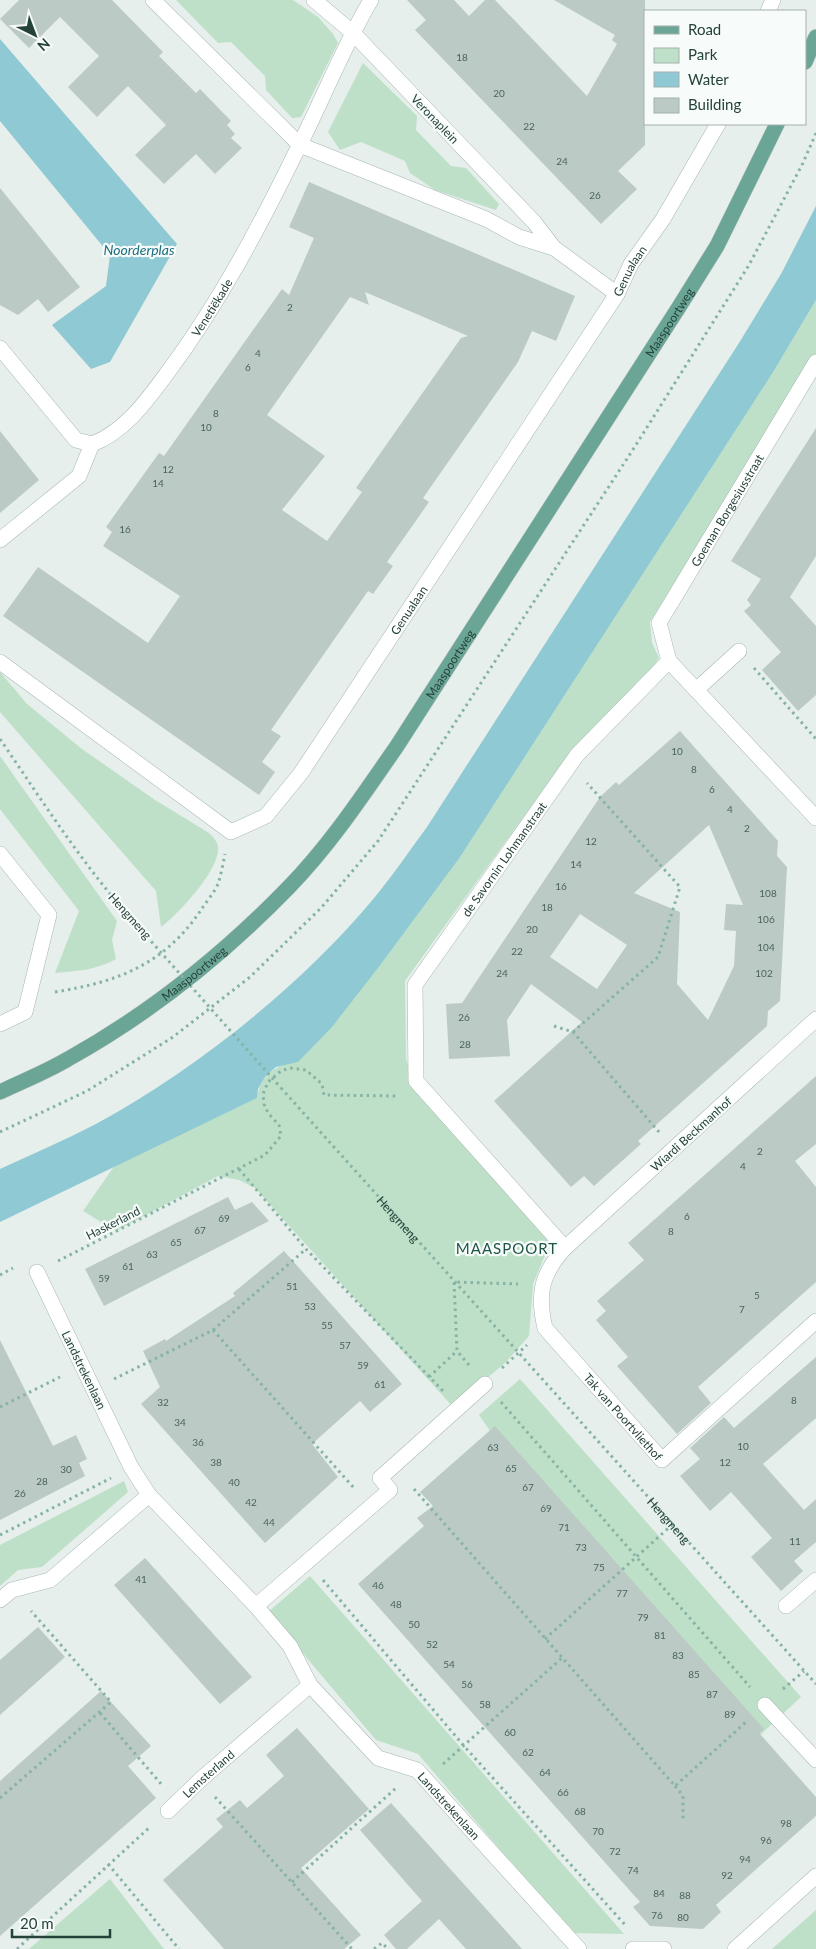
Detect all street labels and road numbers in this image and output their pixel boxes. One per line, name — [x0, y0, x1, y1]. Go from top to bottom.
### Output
street label: Veronaplein — [408, 91, 462, 147]
street label: Genualaan — [610, 242, 649, 299]
street label: Venetiëkade — [188, 276, 235, 339]
street label: Maaspoortweg — [641, 285, 697, 360]
street label: Goeman Borgesiusstraat — [687, 451, 767, 569]
street label: Genualaan — [387, 583, 430, 637]
street label: Maaspoortweg — [422, 627, 477, 701]
street label: de Savornin Lohmanstraat — [458, 798, 550, 919]
street label: Hengmeng — [105, 890, 155, 942]
street label: Maaspoortweg — [158, 943, 229, 1004]
street label: Wiardi Beckmanhof — [647, 1093, 735, 1174]
street label: Hengmeng — [374, 1193, 423, 1245]
street label: Haskerland — [83, 1203, 143, 1243]
street label: Landstrekenlaan — [58, 1328, 110, 1412]
street label: Tak van Poortvliethof — [581, 1370, 667, 1464]
street label: Hengmeng — [644, 1494, 694, 1547]
street label: Lemsterland — [179, 1746, 237, 1801]
street label: Landstrekenlaan — [415, 1769, 484, 1842]

